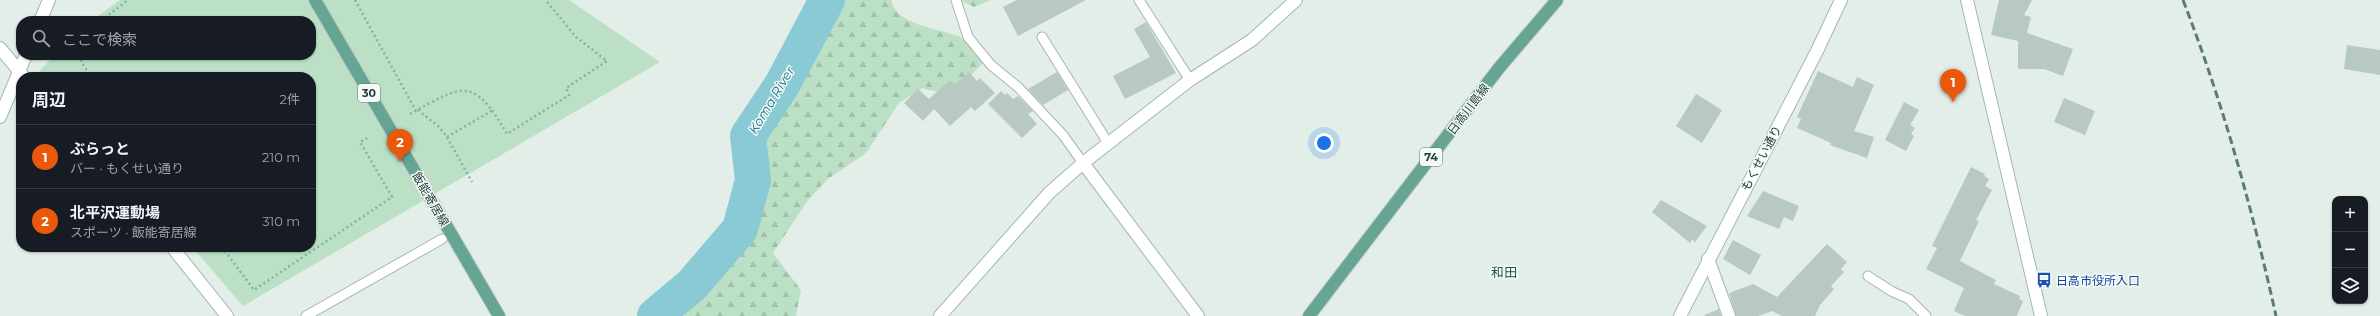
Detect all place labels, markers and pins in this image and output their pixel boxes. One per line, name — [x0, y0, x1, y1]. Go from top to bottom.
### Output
pin: 1 — [1940, 69, 1966, 102]
pin: 2 — [387, 129, 413, 162]
bus stop icon: 日高市役所入口 — [2035, 271, 2053, 289]
place label: 日高市役所入口 — [2056, 273, 2140, 288]

